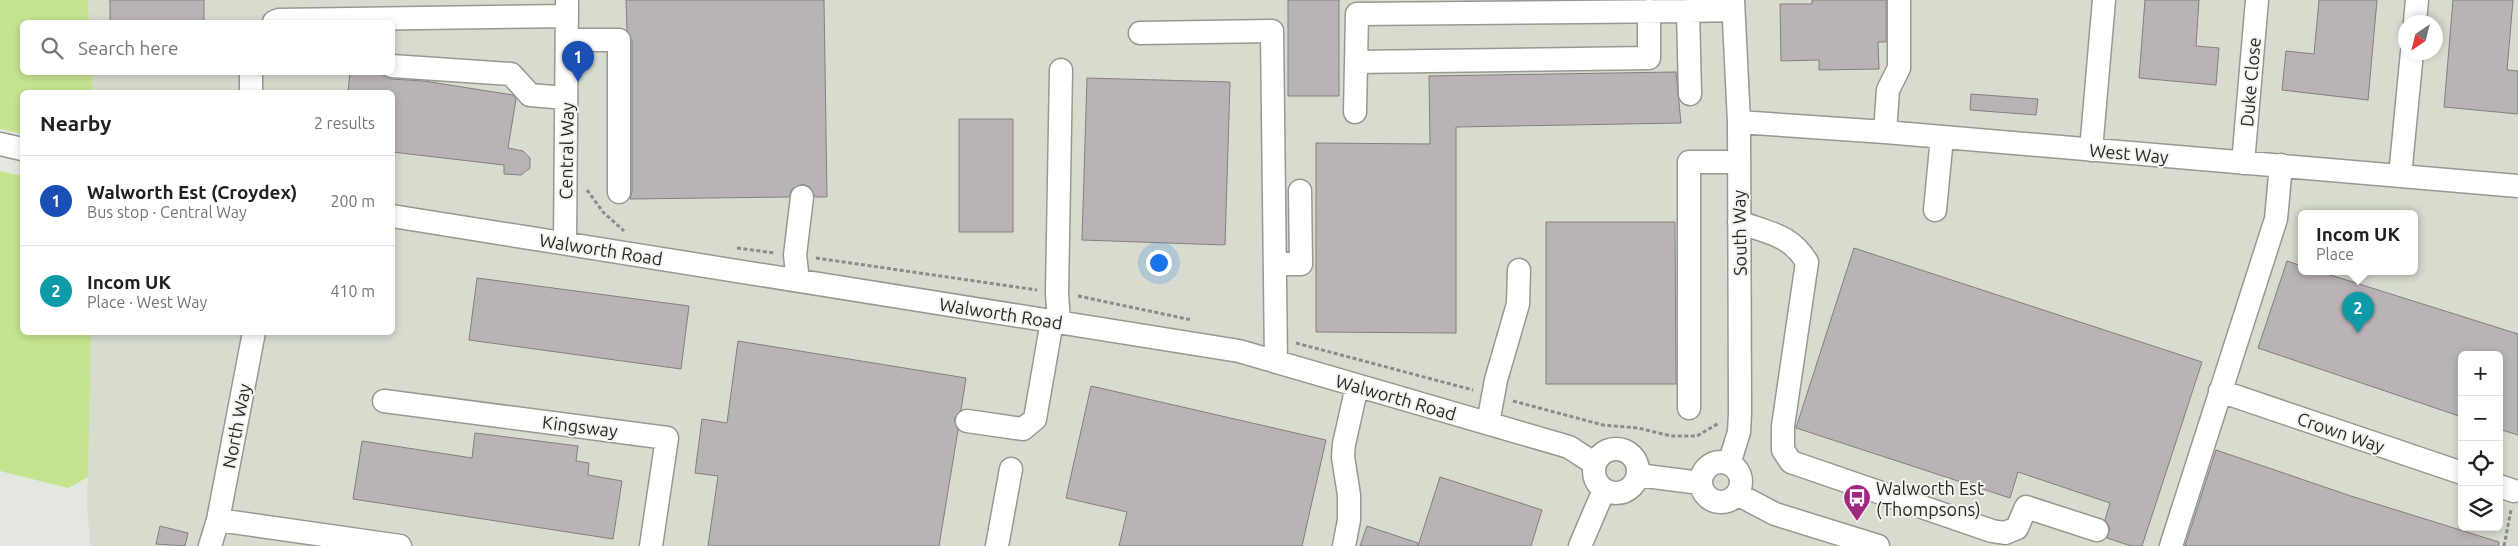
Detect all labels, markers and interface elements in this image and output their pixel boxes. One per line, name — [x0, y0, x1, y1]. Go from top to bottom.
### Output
north arrow — [2398, 15, 2443, 60]
search box — [20, 20, 395, 75]
icon: search — [38, 34, 66, 62]
street label: Duke Close — [2236, 36, 2264, 128]
text: Search here — [78, 37, 178, 59]
pin: 1 — [562, 41, 594, 82]
street label: Central Way — [555, 102, 577, 200]
text: Nearby — [40, 111, 111, 135]
text: 2 results — [314, 114, 375, 132]
street label: West Way — [2089, 140, 2170, 166]
text: Walworth Est (Croydex) — [87, 181, 297, 203]
street label: South Way — [1728, 190, 1750, 276]
text: 1 — [51, 192, 61, 210]
text: 200 m — [330, 192, 375, 210]
text: Bus stop · Central Way — [87, 203, 247, 221]
popup — [2298, 210, 2418, 275]
text: Incom UK — [2316, 223, 2400, 245]
street label: Walworth Road — [538, 229, 664, 269]
text: Place — [2316, 245, 2354, 263]
your location — [1146, 250, 1172, 276]
text: Incom UK — [87, 271, 171, 293]
text: 2 — [51, 282, 61, 300]
text: 410 m — [330, 282, 375, 300]
pin: 2 — [2342, 292, 2374, 333]
text: Place · West Way — [87, 293, 207, 311]
street label: Walworth Road — [938, 293, 1064, 333]
map controls — [2458, 351, 2503, 531]
button: + — [2458, 351, 2503, 396]
street label: Walworth Road — [1333, 370, 1459, 424]
street label: North Way — [218, 382, 254, 470]
button: − — [2458, 396, 2503, 441]
street label: Crown Way — [2295, 408, 2388, 456]
street label: Kingsway — [541, 411, 619, 441]
button: locate — [2458, 441, 2503, 486]
place label: Walworth Est (Thompsons) — [1876, 478, 1984, 520]
bus stop icon: Walworth Est (Thompsons) — [1842, 483, 1872, 522]
button: layers — [2458, 486, 2503, 531]

